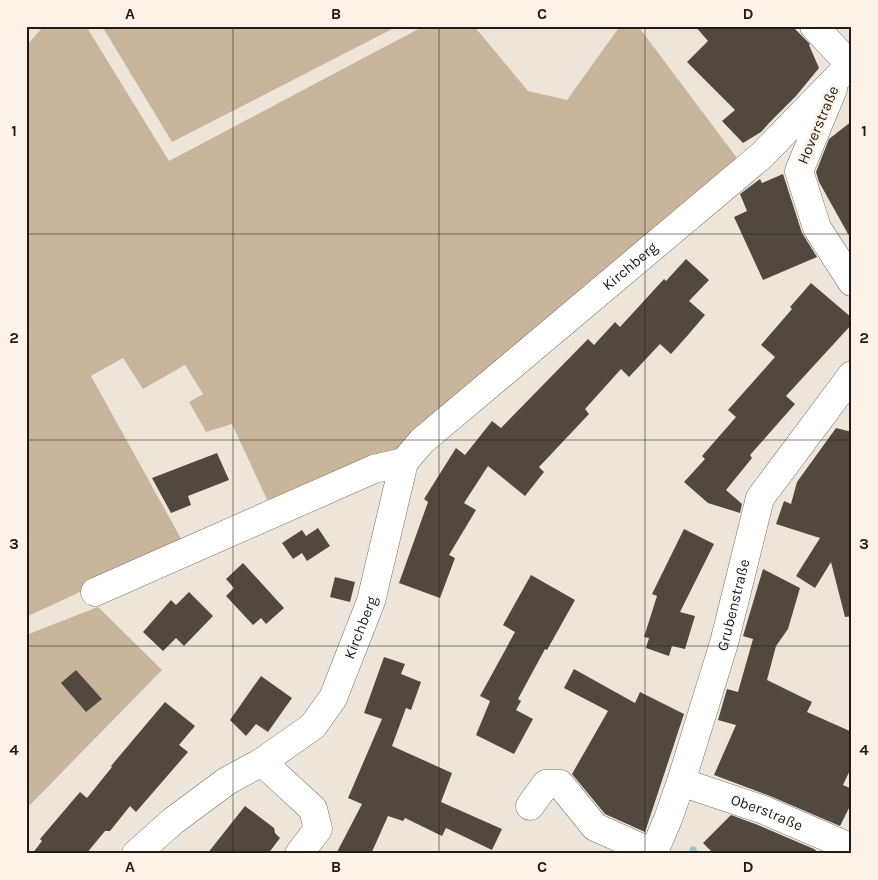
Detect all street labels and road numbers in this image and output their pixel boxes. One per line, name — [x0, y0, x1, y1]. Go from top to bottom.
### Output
street label: Hoverstraße — [794, 83, 842, 167]
street label: Kirchberg — [599, 238, 661, 294]
street label: Grubenstraße — [713, 557, 754, 653]
street label: Kirchberg — [340, 594, 381, 662]
street label: Oberstraße — [728, 790, 806, 835]

